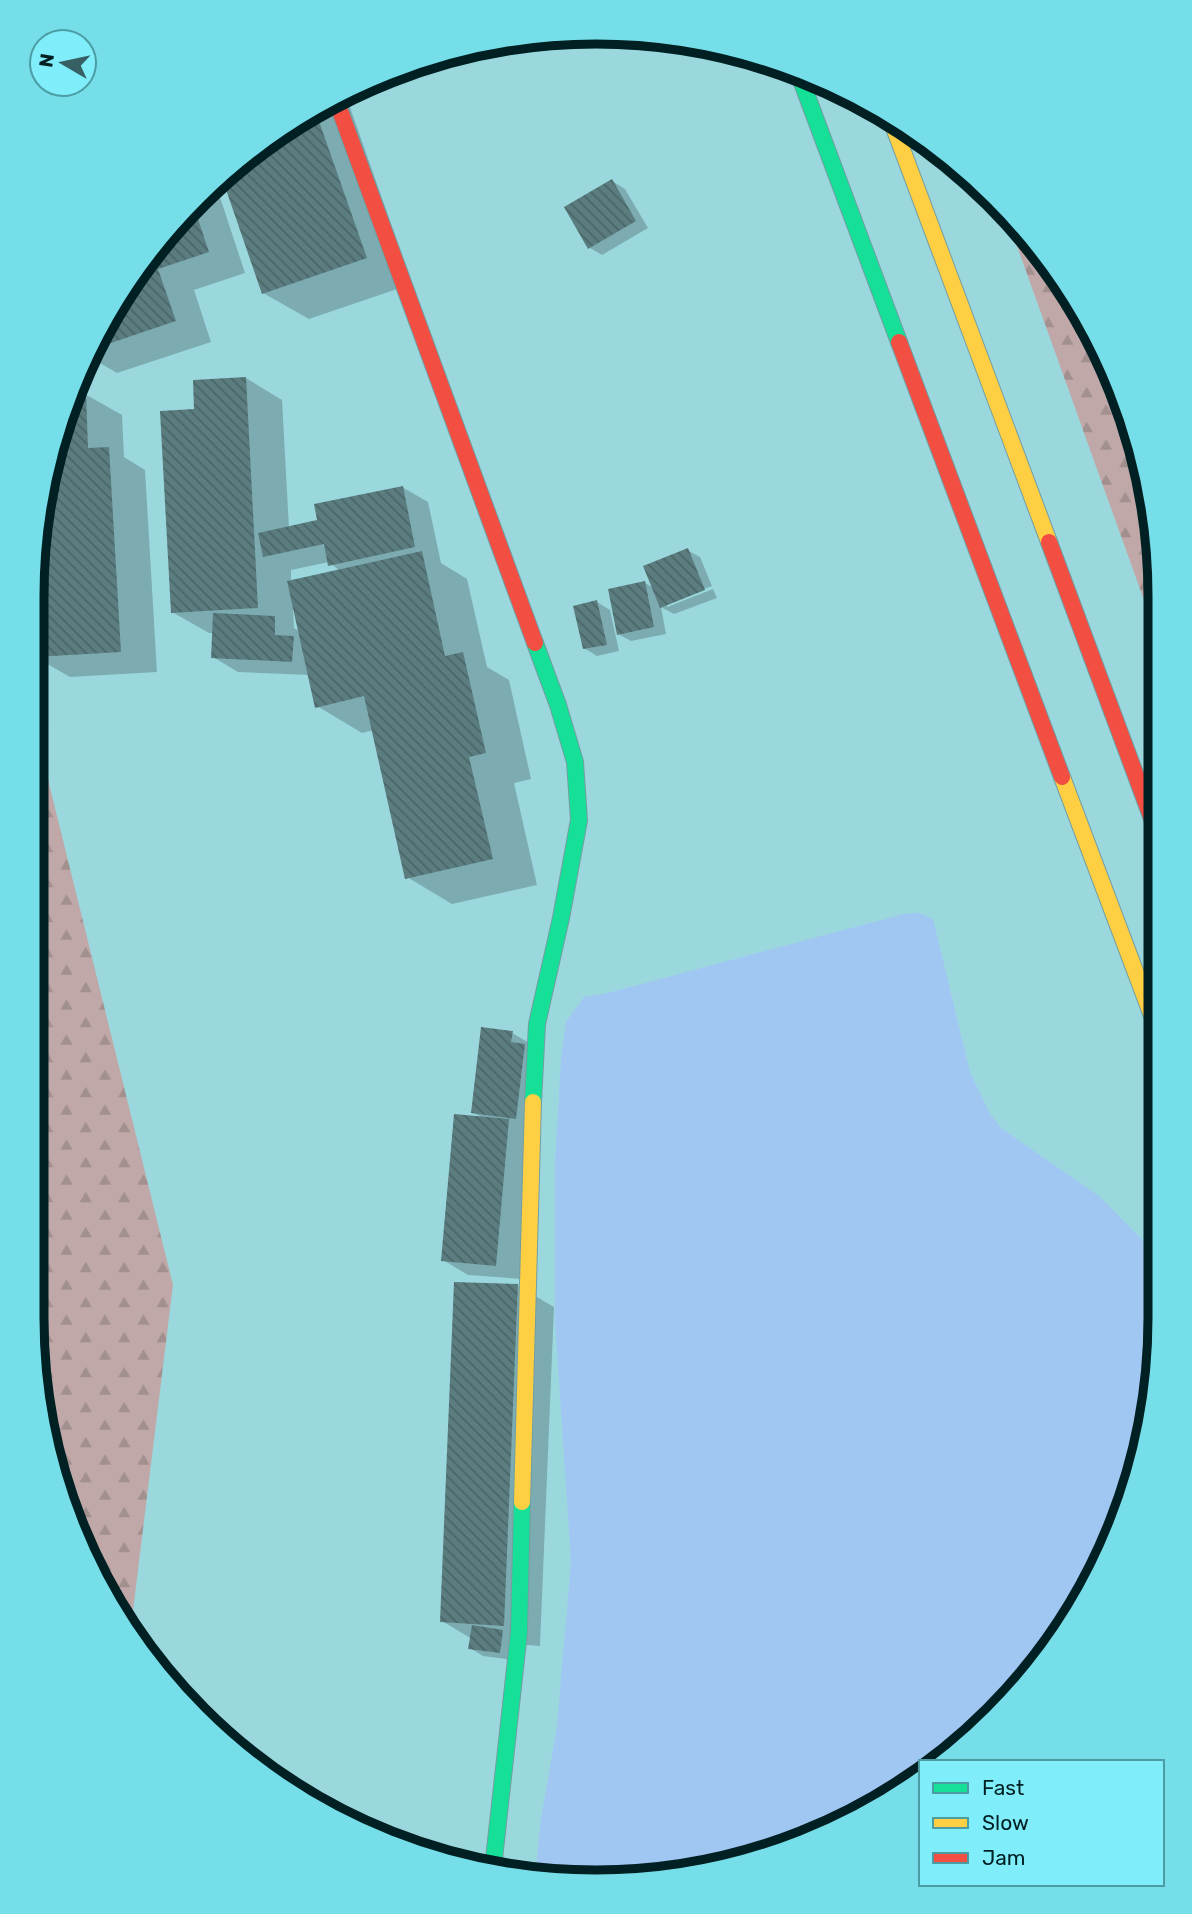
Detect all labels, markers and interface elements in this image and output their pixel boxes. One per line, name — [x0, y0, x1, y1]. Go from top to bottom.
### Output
north arrow — [28, 28, 98, 98]
text: N — [34, 52, 59, 69]
legend — [919, 1760, 1164, 1886]
text: Fast — [982, 1775, 1024, 1800]
text: Slow — [982, 1810, 1029, 1835]
text: Jam — [982, 1845, 1026, 1870]

